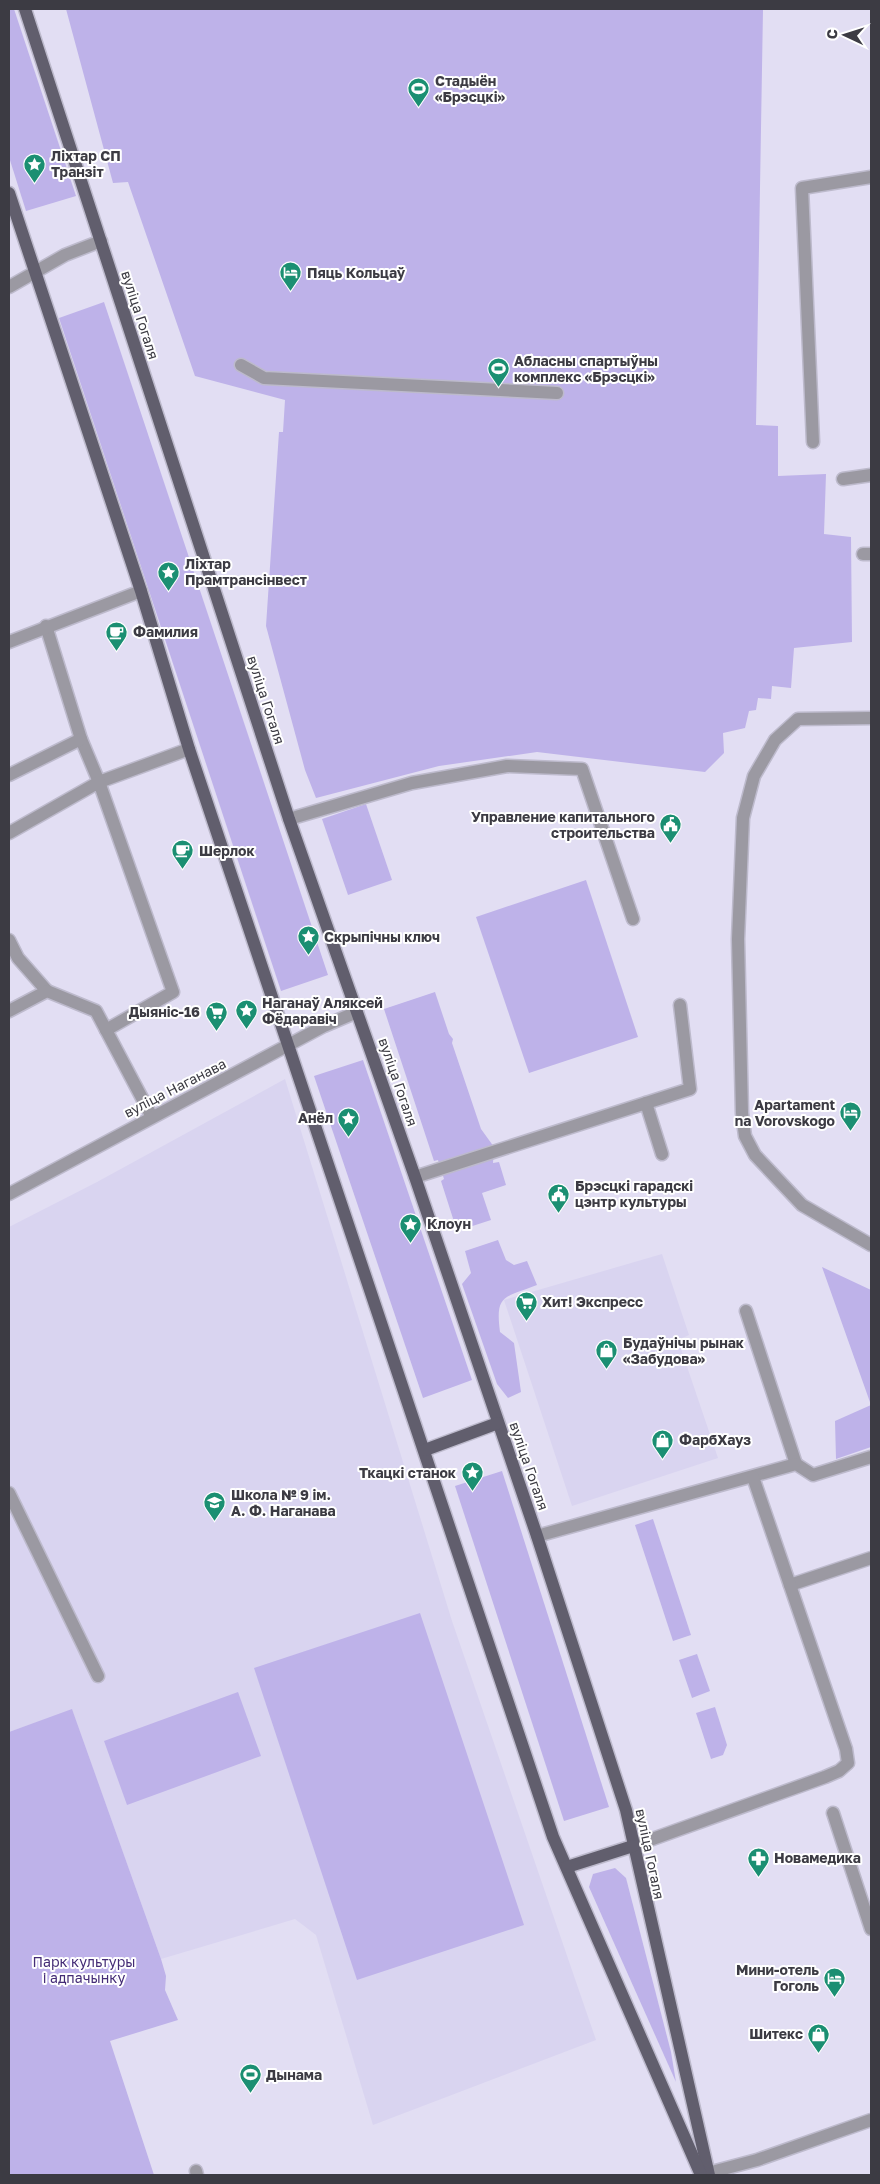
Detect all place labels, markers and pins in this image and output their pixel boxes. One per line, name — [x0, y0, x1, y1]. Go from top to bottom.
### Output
place label: Стадыён «Брэсцкі» — [435, 72, 506, 105]
sports icon: Стадыён «Брэсцкі» — [407, 77, 431, 108]
place label: Ліхтар СП Транзіт — [51, 147, 121, 180]
place icon: Ліхтар СП Транзіт — [23, 152, 47, 183]
hotel icon: Пяць Кольцаў — [279, 261, 303, 292]
place label: Пяць Кольцаў — [307, 264, 406, 281]
place label: Абласны спартыўны комплекс «Брэсцкі» — [514, 352, 658, 385]
sports icon: Абласны спартыўны комплекс «Брэсцкі» — [486, 357, 510, 388]
place label: Ліхтар Прамтрансінвест — [185, 555, 307, 588]
place icon: Ліхтар Прамтрансінвест — [157, 560, 181, 591]
cafe icon: Фамилия — [105, 620, 129, 651]
place label: Фамилия — [133, 623, 198, 640]
place label: Управление капитального строительства — [471, 808, 655, 841]
public building icon: Управление капитального строительства — [659, 813, 683, 844]
cafe icon: Шерлок — [171, 839, 195, 870]
place label: Шерлок — [199, 842, 255, 859]
place icon: Скрыпічны ключ — [296, 925, 320, 956]
place label: Скрыпічны ключ — [324, 928, 440, 945]
place label: Наганаў Аляксей Фёдаравіч — [262, 994, 383, 1027]
place icon: Наганаў Аляксей Фёдаравіч — [234, 999, 258, 1030]
supermarket icon: Дыяніс-16 — [204, 1000, 228, 1031]
place label: Дыяніс-16 — [129, 1003, 200, 1020]
place label: Apartament na Vorovskogo — [735, 1096, 835, 1129]
hotel icon: Apartament na Vorovskogo — [839, 1101, 863, 1132]
place icon: Анёл — [337, 1106, 361, 1137]
place label: Анёл — [298, 1109, 333, 1126]
place label: Брэсцкі гарадскі цэнтр культуры — [575, 1177, 693, 1210]
public building icon: Брэсцкі гарадскі цэнтр культуры — [547, 1182, 571, 1213]
place icon: Клоун — [399, 1212, 423, 1243]
place label: Клоун — [427, 1215, 471, 1232]
supermarket icon: Хит! Экспресс — [514, 1290, 538, 1321]
place label: Хит! Экспресс — [542, 1293, 643, 1310]
place label: Будаўнічы рынак «Забудова» — [623, 1334, 744, 1367]
shop icon: Будаўнічы рынак «Забудова» — [595, 1339, 619, 1370]
shop icon: ФарбХауз — [651, 1428, 675, 1459]
place label: ФарбХауз — [679, 1431, 751, 1448]
place icon: Ткацкі станок — [460, 1461, 484, 1492]
place label: Ткацкі станок — [359, 1464, 456, 1481]
place label: Школа № 9 ім. А. Ф. Наганава — [231, 1486, 336, 1519]
school or university icon: Школа № 9 ім. А. Ф. Наганава — [203, 1491, 227, 1522]
pharmacy icon: Новамедика — [746, 1846, 770, 1877]
place label: Новамедика — [774, 1849, 861, 1866]
place label: Мини-отель Гоголь — [736, 1961, 819, 1994]
hotel icon: Мини-отель Гоголь — [823, 1966, 847, 1997]
shop icon: Шитекс — [807, 2022, 831, 2053]
place label: Шитекс — [749, 2025, 803, 2042]
sports icon: Дынама — [238, 2063, 262, 2094]
place label: Дынама — [266, 2066, 322, 2083]

